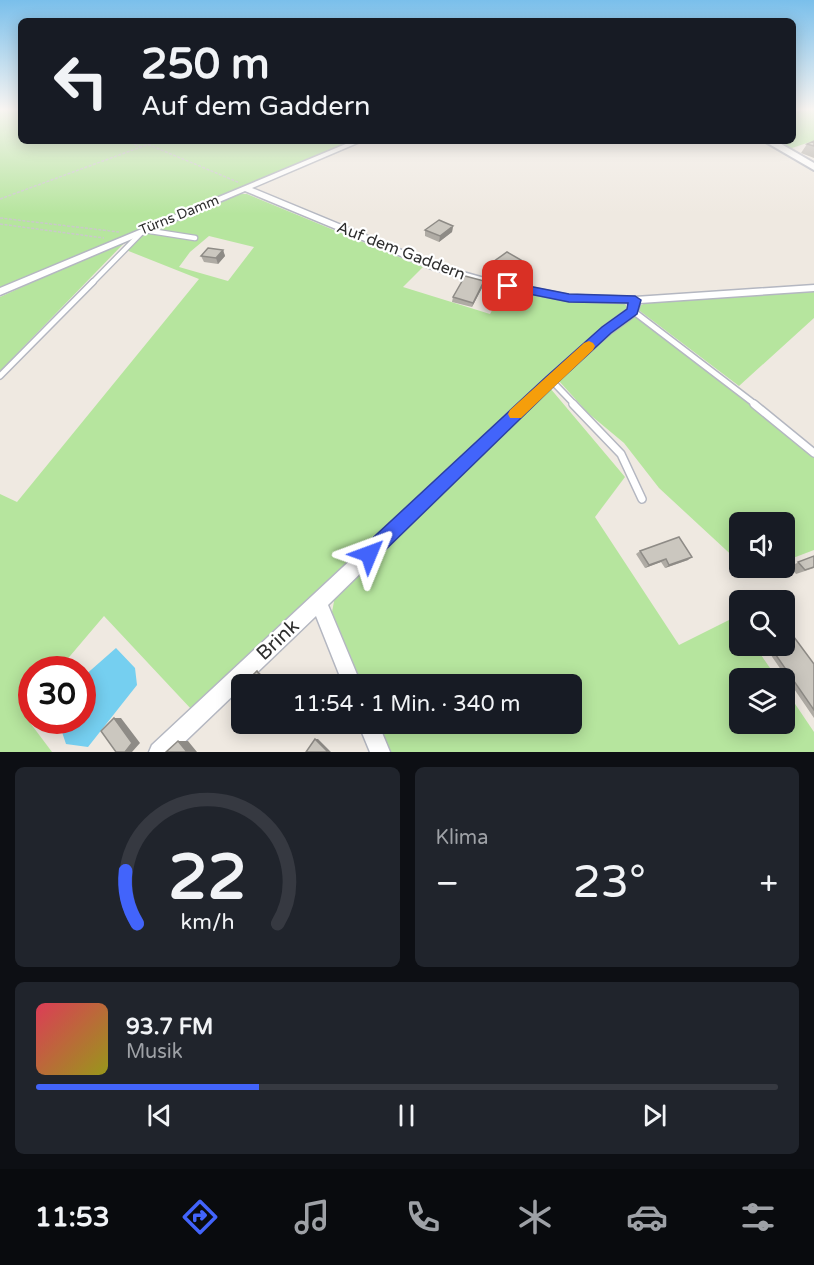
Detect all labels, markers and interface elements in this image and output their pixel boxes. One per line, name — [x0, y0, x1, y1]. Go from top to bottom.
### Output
text: 250 m — [141, 39, 270, 90]
icon: left — [42, 42, 120, 120]
text: Auf dem Gaddern — [141, 90, 370, 123]
street label: Türns Damm — [137, 191, 221, 239]
street label: Auf dem Gaddern — [334, 217, 468, 285]
pin — [482, 260, 533, 311]
icon: arrive — [491, 269, 524, 302]
map controls — [729, 512, 795, 734]
button: sound — [729, 512, 795, 578]
position arrow — [337, 522, 401, 586]
button: search — [729, 590, 795, 656]
street label: Brink — [252, 614, 304, 666]
speed limit sign: 30 — [18, 656, 96, 734]
button: layers — [729, 668, 795, 734]
text: 11:54 · 1 Min. · 340 m — [293, 691, 520, 717]
text: Klima — [436, 826, 488, 850]
text: 22 — [168, 841, 246, 916]
text: 23° — [572, 856, 646, 910]
text: − — [436, 864, 459, 903]
text: + — [759, 864, 778, 903]
text: km/h — [180, 909, 234, 935]
text: 93.7 FM — [126, 1014, 213, 1040]
text: Musik — [126, 1040, 183, 1064]
icon: previous — [143, 1099, 176, 1132]
icon: pause — [390, 1099, 423, 1132]
icon: next — [638, 1099, 671, 1132]
icon: directions — [179, 1196, 221, 1238]
icon: music — [291, 1196, 333, 1238]
icon: phone — [402, 1196, 444, 1238]
icon: climate — [514, 1196, 556, 1238]
icon: car — [626, 1196, 668, 1238]
icon: filters — [737, 1196, 779, 1238]
text: 11:53 — [35, 1201, 110, 1234]

